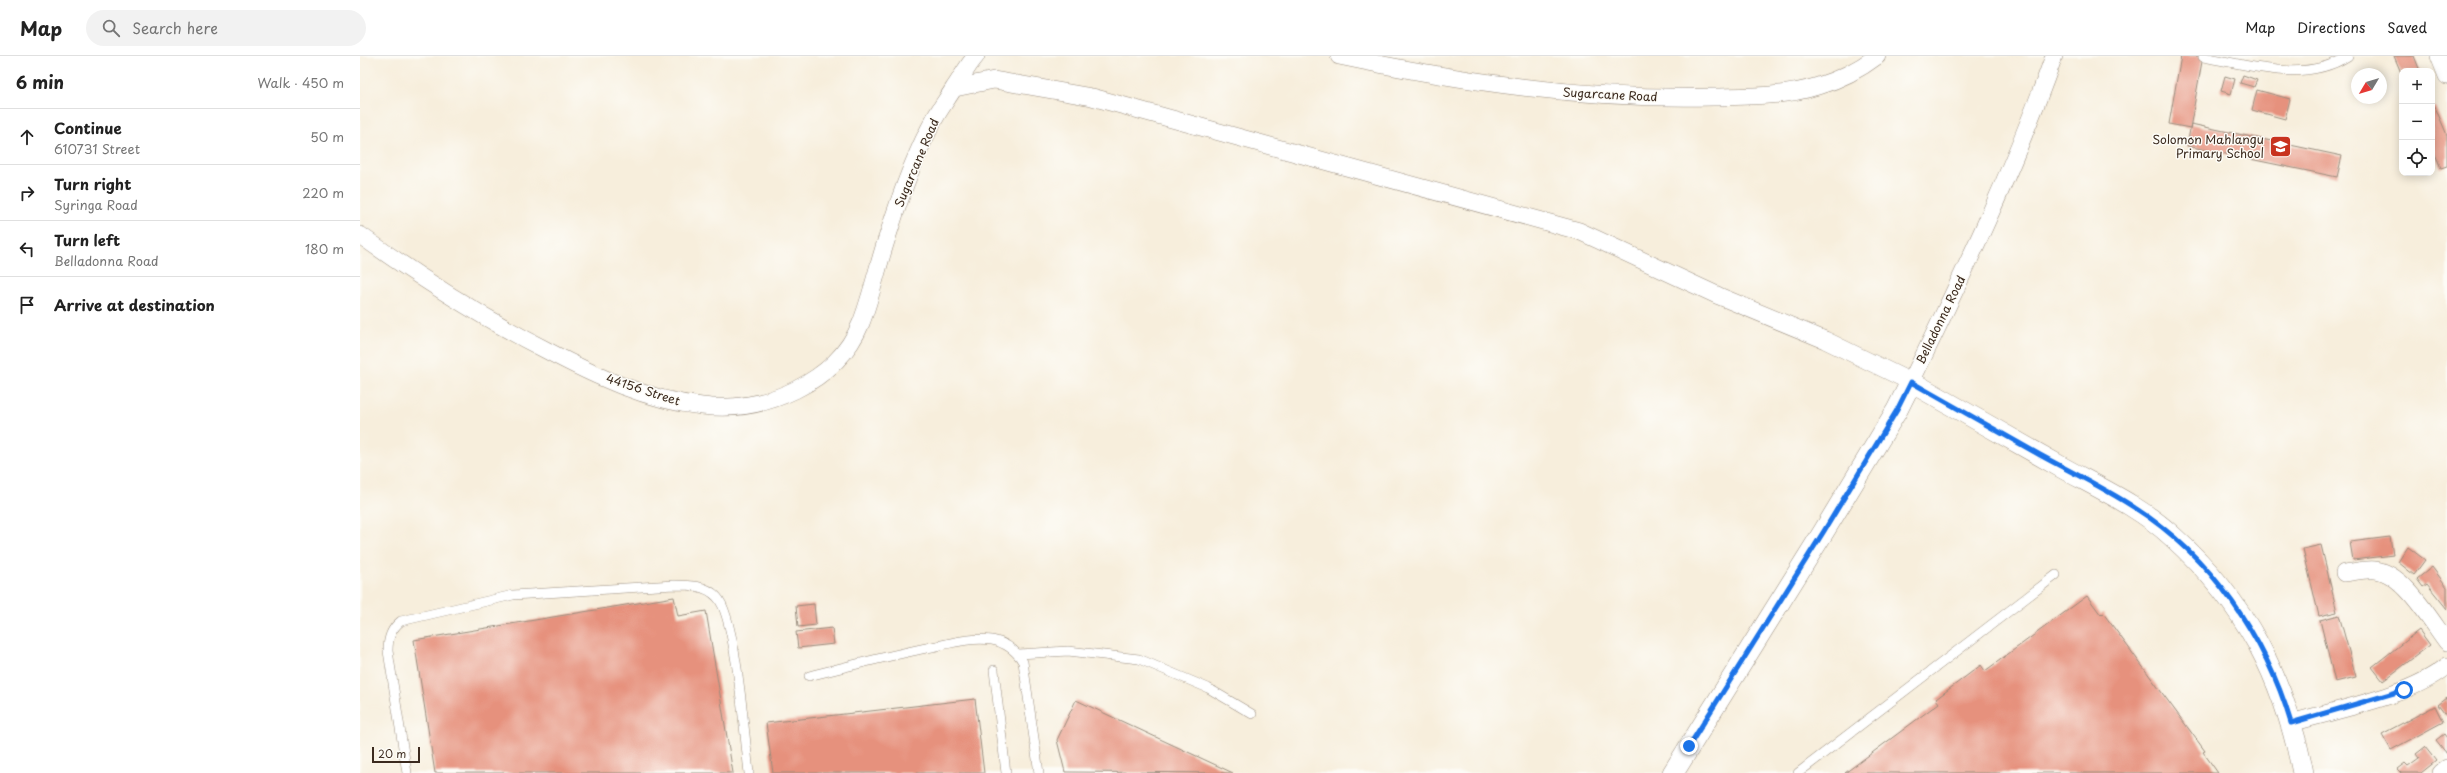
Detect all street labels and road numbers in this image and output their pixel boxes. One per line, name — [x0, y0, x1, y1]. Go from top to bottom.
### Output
street label: Sugarcane Road — [1562, 83, 1658, 105]
street label: Sugarcane Road — [889, 115, 943, 210]
street label: Belladonna Road — [1911, 272, 1969, 367]
street label: 44156 Street — [604, 369, 683, 410]

